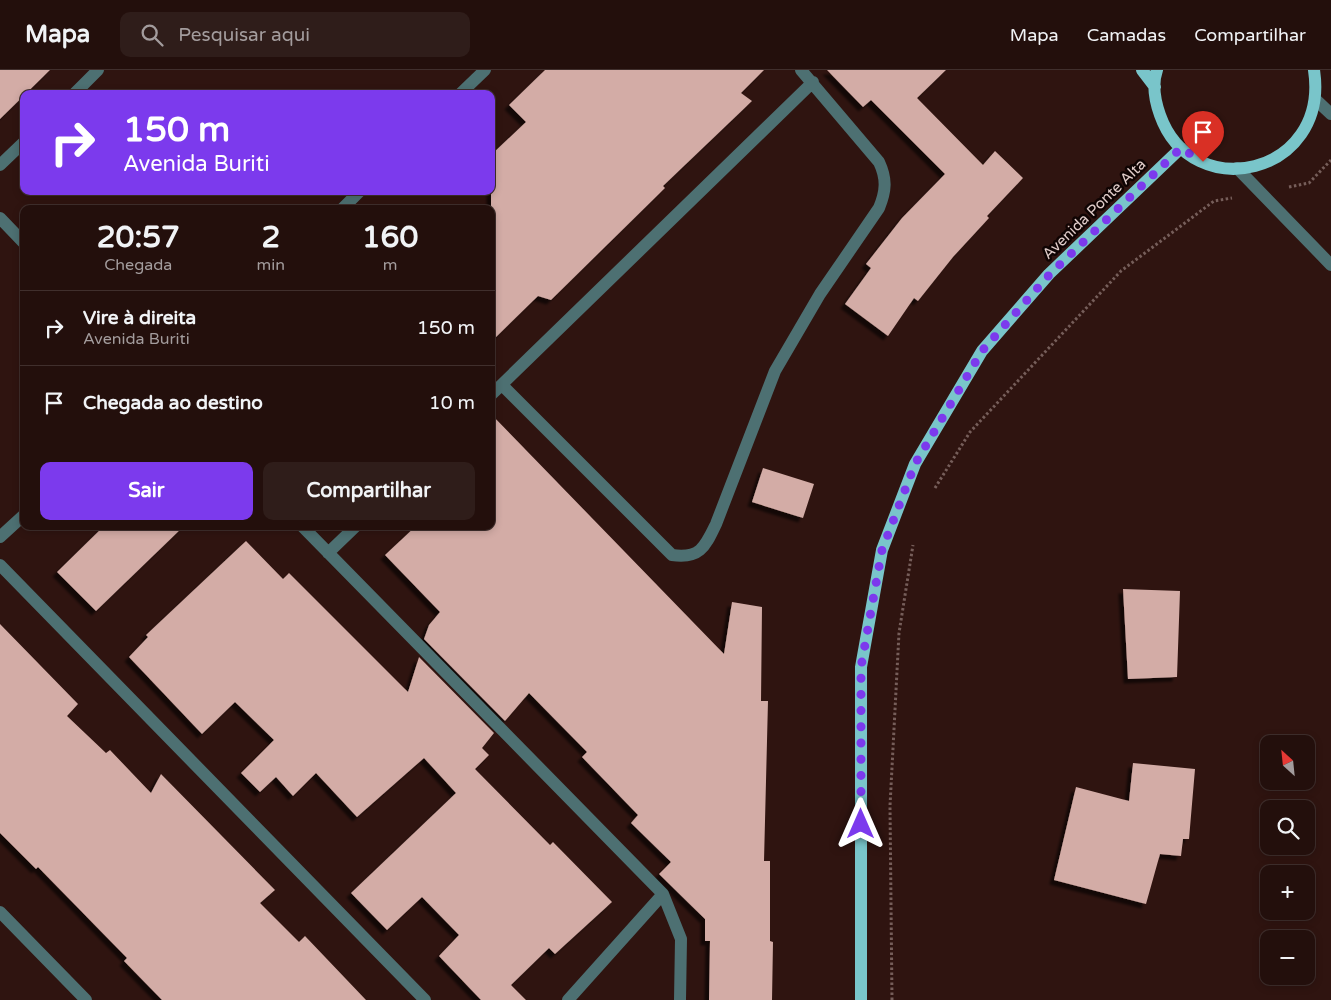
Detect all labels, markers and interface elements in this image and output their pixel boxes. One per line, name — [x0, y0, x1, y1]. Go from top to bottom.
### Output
search box — [120, 12, 470, 57]
text: Mapa — [25, 20, 90, 49]
icon: search — [138, 21, 166, 49]
text: Pesquisar aqui — [178, 24, 310, 46]
text: Mapa — [1010, 24, 1059, 46]
text: Camadas — [1087, 24, 1166, 46]
text: Compartilhar — [1194, 24, 1306, 46]
text: 150 m — [123, 109, 230, 151]
icon: right — [40, 110, 105, 175]
pin — [1182, 111, 1224, 162]
icon: arrive — [1189, 118, 1217, 146]
text: Avenida Buriti — [123, 151, 270, 177]
street label: Avenida Ponte Alta — [1039, 155, 1149, 263]
text: 20:57 — [97, 219, 180, 256]
text: 2 — [261, 219, 280, 256]
text: 160 — [362, 219, 418, 256]
text: Chegada — [104, 255, 172, 275]
text: min — [257, 255, 285, 275]
text: m — [383, 255, 397, 275]
text: Vire à direita — [83, 307, 196, 329]
icon: right — [40, 314, 68, 342]
text: 150 m — [417, 317, 475, 339]
text: Avenida Buriti — [83, 329, 190, 349]
icon: arrive — [40, 389, 68, 417]
text: Chegada ao destino — [83, 392, 263, 414]
text: 10 m — [429, 392, 475, 414]
button: Sair — [40, 462, 253, 520]
button: Compartilhar — [263, 462, 475, 520]
north arrow — [1260, 735, 1315, 790]
map controls — [1260, 735, 1315, 985]
position arrow — [834, 797, 886, 849]
button: search — [1260, 800, 1315, 855]
button: + — [1260, 865, 1315, 920]
button: − — [1260, 930, 1315, 985]

